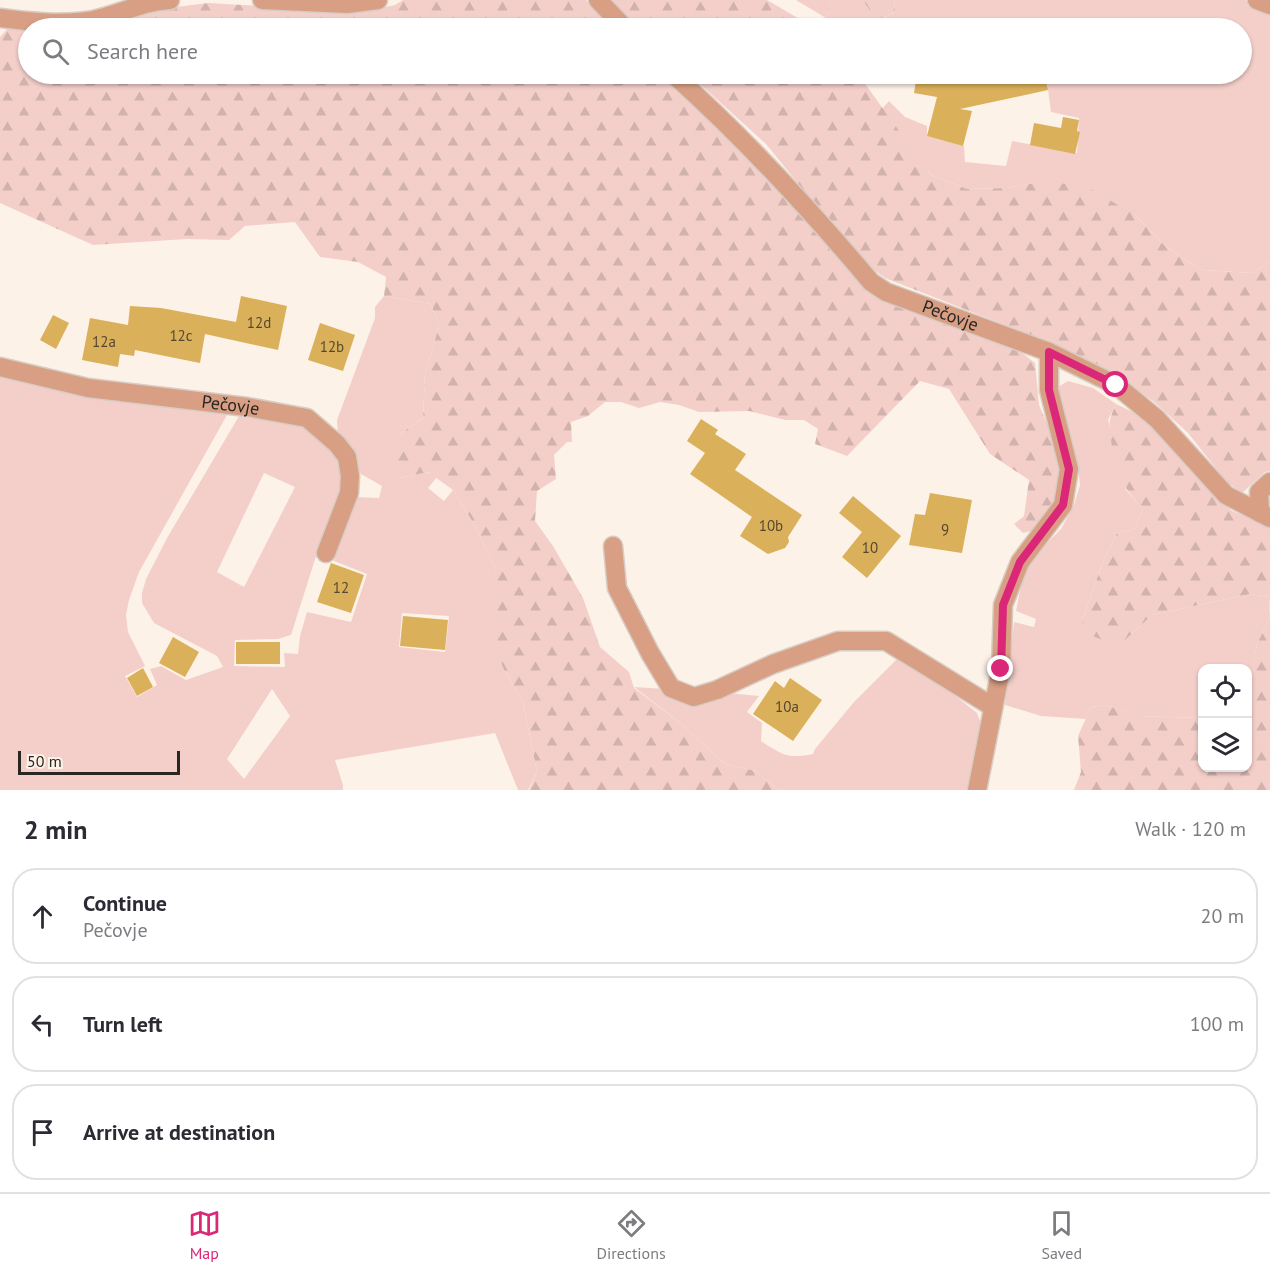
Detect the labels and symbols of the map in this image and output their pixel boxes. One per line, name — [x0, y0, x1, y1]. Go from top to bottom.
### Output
street label: Pečovje — [919, 294, 982, 336]
house number: 12d — [247, 313, 271, 332]
house number: 12c — [169, 326, 193, 345]
house number: 12a — [92, 332, 116, 351]
house number: 12b — [320, 337, 344, 356]
route start — [1102, 371, 1128, 397]
street label: Pečovje — [200, 390, 261, 420]
house number: 10b — [759, 516, 783, 535]
house number: 9 — [941, 520, 949, 539]
house number: 10 — [862, 538, 878, 557]
house number: 12 — [333, 578, 349, 597]
route end — [987, 655, 1013, 681]
house number: 10a — [775, 697, 799, 716]
scale bar — [18, 748, 180, 776]

